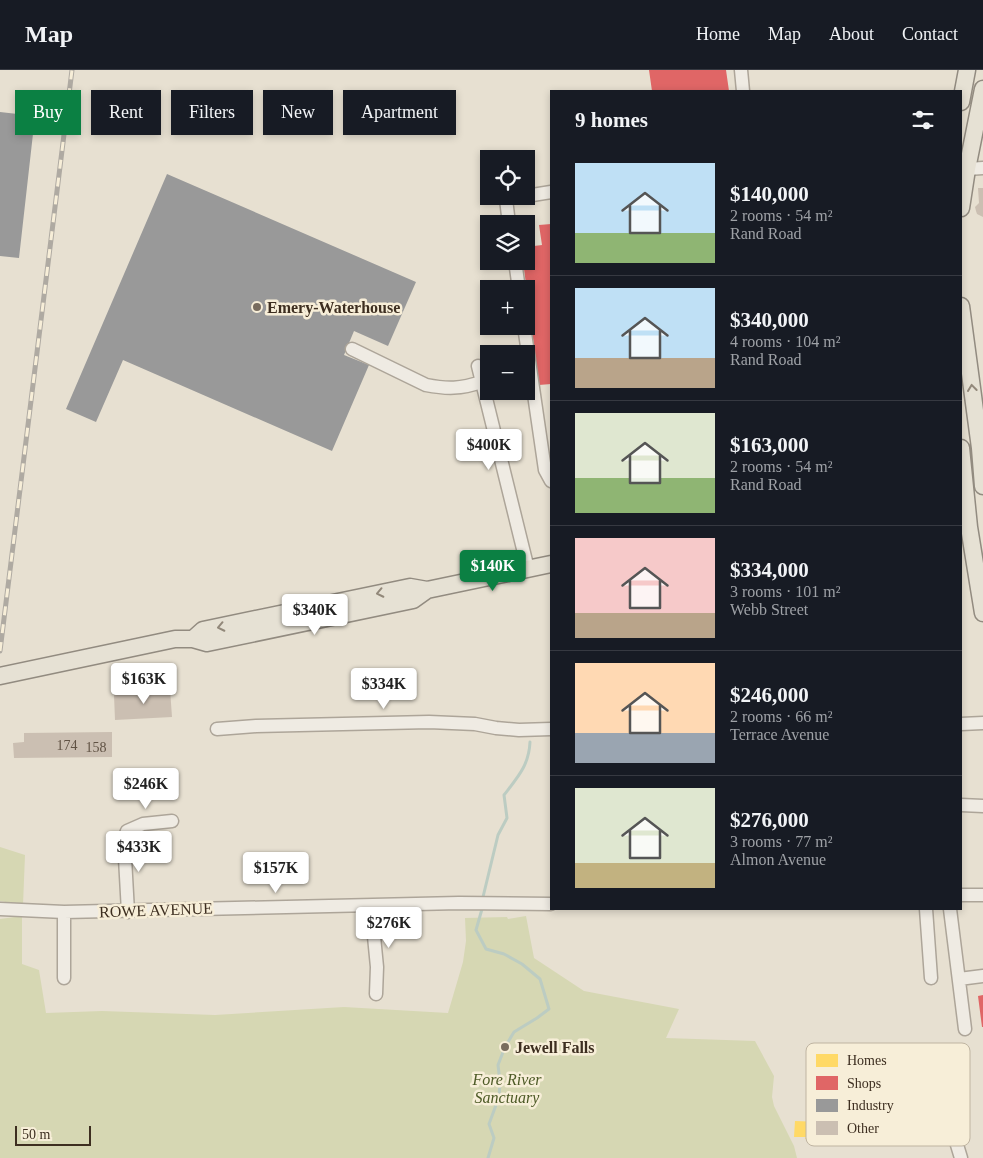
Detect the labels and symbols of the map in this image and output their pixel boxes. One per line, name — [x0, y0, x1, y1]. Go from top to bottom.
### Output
place label: Emery-Waterhouse — [267, 299, 400, 317]
marker: Emery-Waterhouse — [251, 301, 263, 313]
one-way arrow — [967, 384, 978, 392]
pin: $400K — [454, 428, 524, 471]
pin: $140K — [458, 550, 528, 592]
one-way arrow — [375, 587, 384, 598]
pin: $340K — [280, 594, 350, 636]
one-way arrow — [216, 621, 225, 631]
pin: $163K — [109, 662, 179, 705]
pin: $334K — [349, 668, 419, 710]
house number: 174 — [57, 738, 78, 753]
house number: 158 — [86, 740, 107, 755]
pin: $246K — [111, 768, 181, 810]
pin: $433K — [104, 830, 174, 873]
pin: $157K — [241, 852, 311, 894]
street label: ROWE AVENUE — [99, 900, 213, 920]
pin: $276K — [354, 906, 424, 949]
place label: Jewell Falls — [515, 1039, 595, 1056]
marker: Jewell Falls — [499, 1041, 511, 1053]
legend — [806, 1043, 970, 1146]
text: Homes — [847, 1053, 887, 1068]
park label: Fore River Sanctuary — [471, 1071, 542, 1107]
text: Shops — [847, 1076, 881, 1091]
text: Industry — [847, 1098, 894, 1113]
text: Other — [847, 1121, 879, 1136]
scale bar — [15, 1123, 91, 1146]

